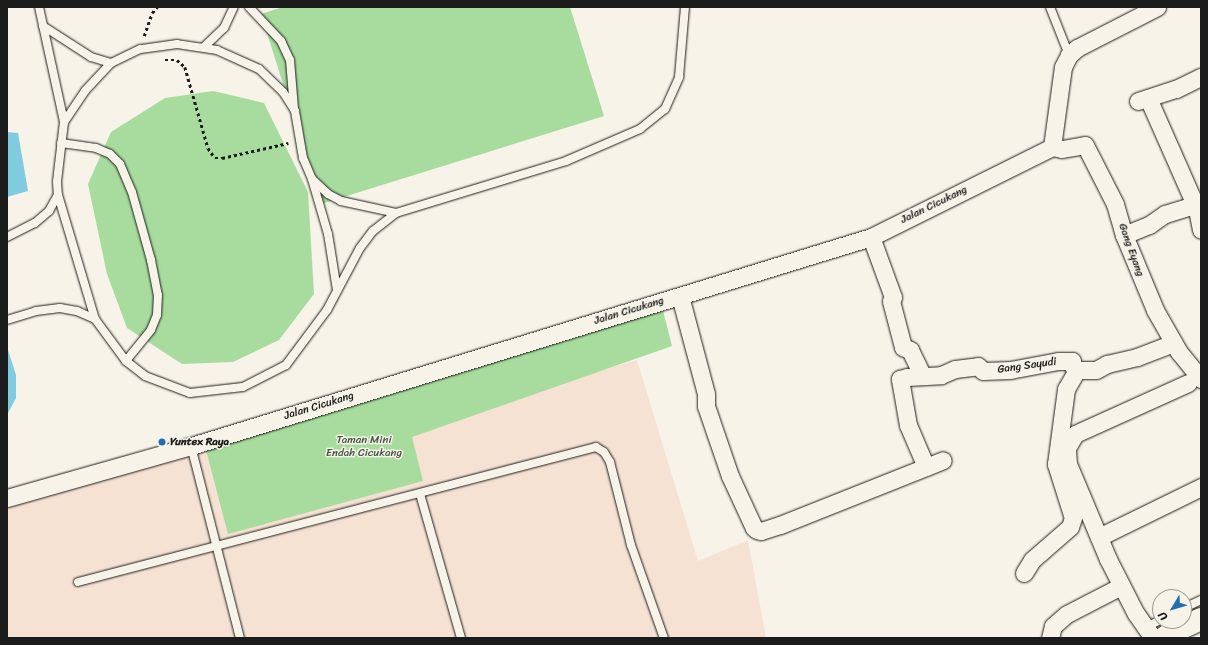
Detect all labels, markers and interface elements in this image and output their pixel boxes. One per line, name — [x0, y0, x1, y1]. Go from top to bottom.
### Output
street label: Jalan Cicukang — [899, 183, 969, 227]
street label: Gang Eyang — [1115, 222, 1147, 278]
street label: Jalan Cicukang — [592, 294, 666, 328]
street label: Gang Sayudi — [997, 355, 1057, 377]
street label: Jalan Cicukang — [282, 389, 356, 423]
park label: Taman Mini Endah Cicukang — [326, 434, 402, 460]
place label: Yuntex Raya — [170, 435, 229, 449]
marker: Yuntex Raya — [157, 437, 167, 447]
north arrow — [1152, 589, 1192, 629]
text: U — [1153, 607, 1173, 625]

